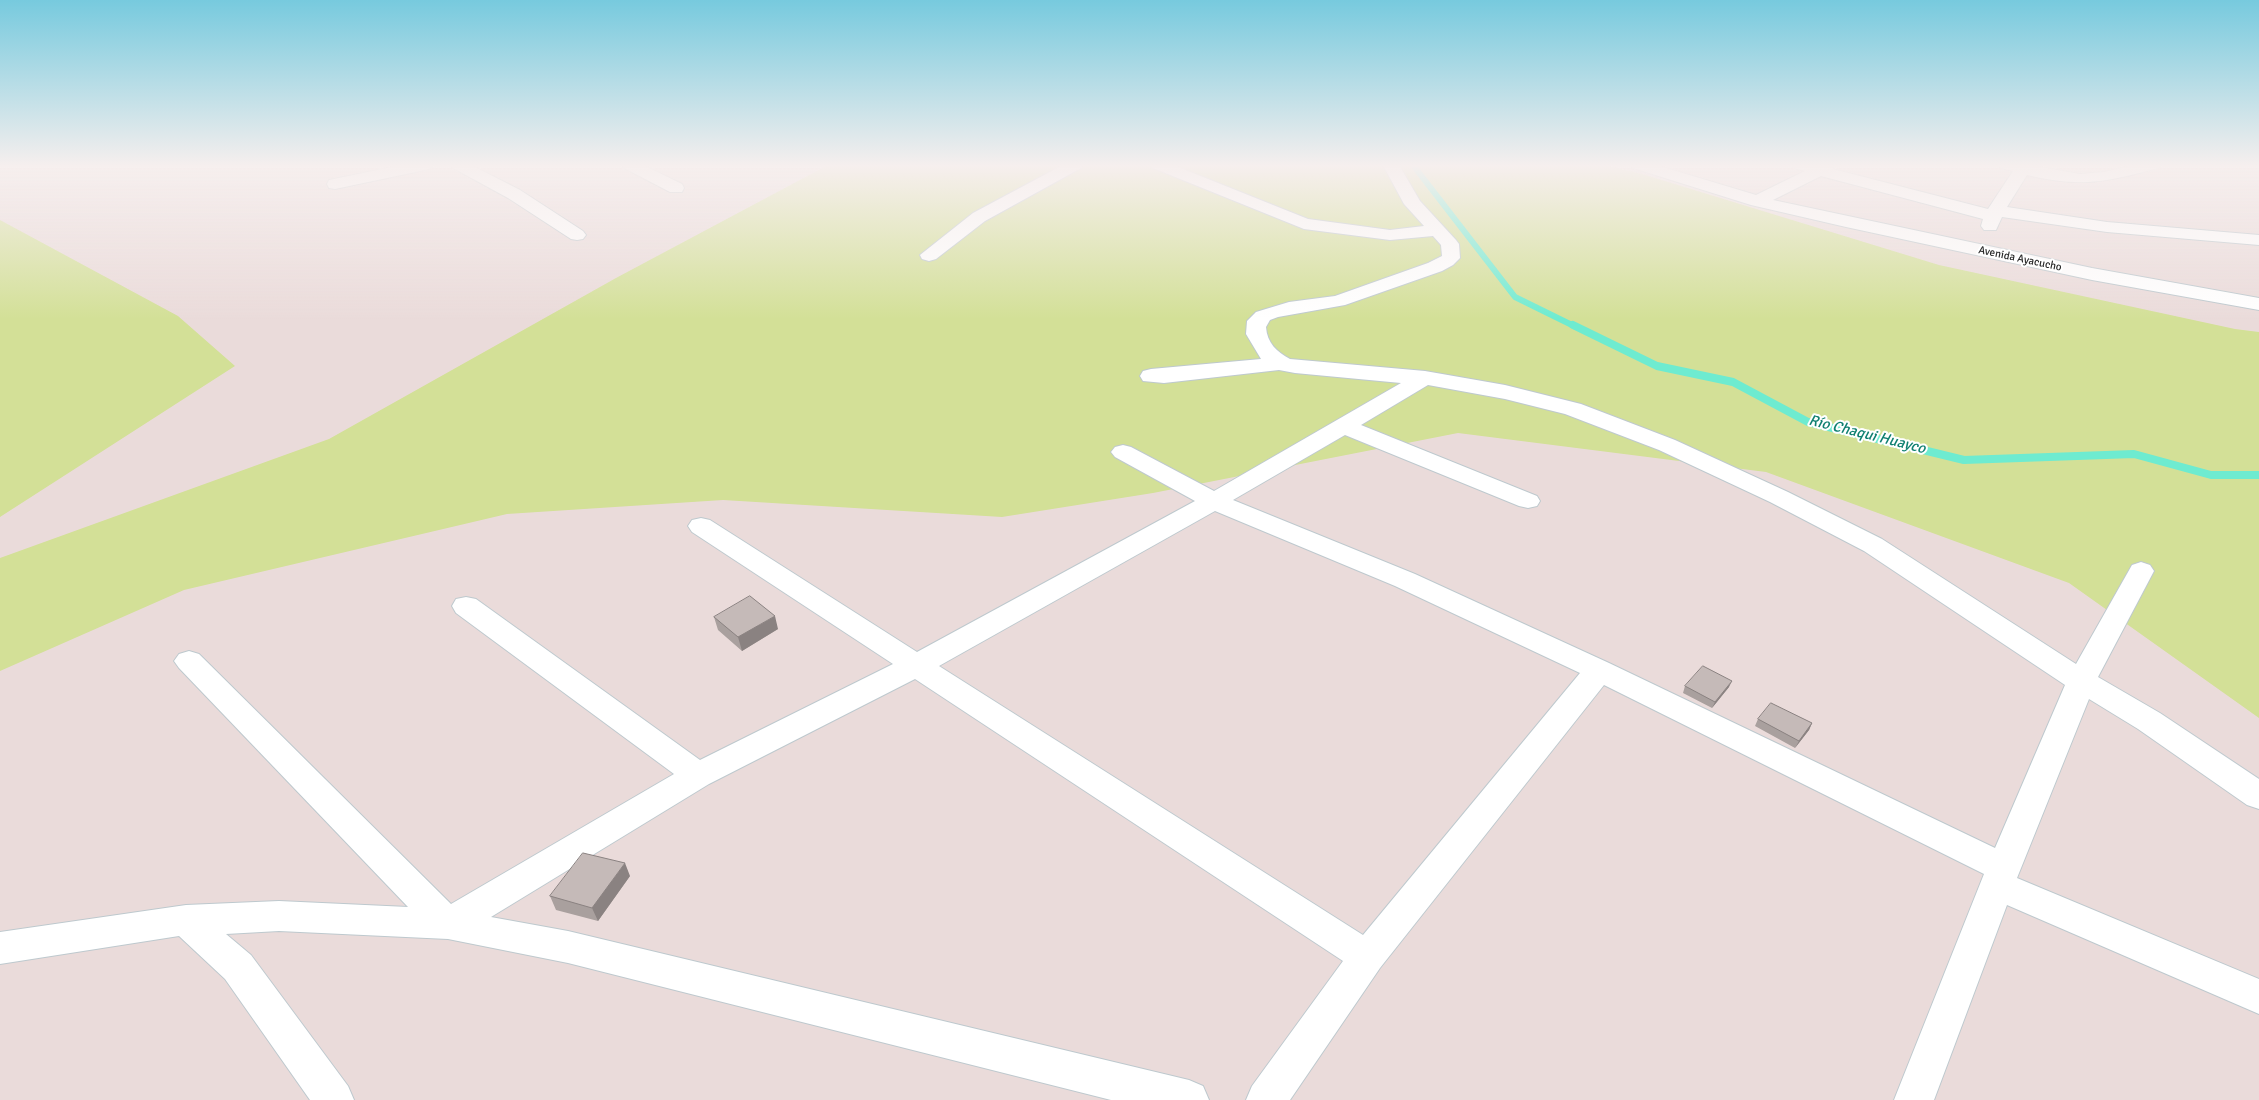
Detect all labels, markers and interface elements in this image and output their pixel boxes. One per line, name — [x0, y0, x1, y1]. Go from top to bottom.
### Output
street label: Avenida Ayacucho — [1977, 244, 2063, 274]
water label: Río Chaqui Huayco — [1807, 412, 1927, 458]

